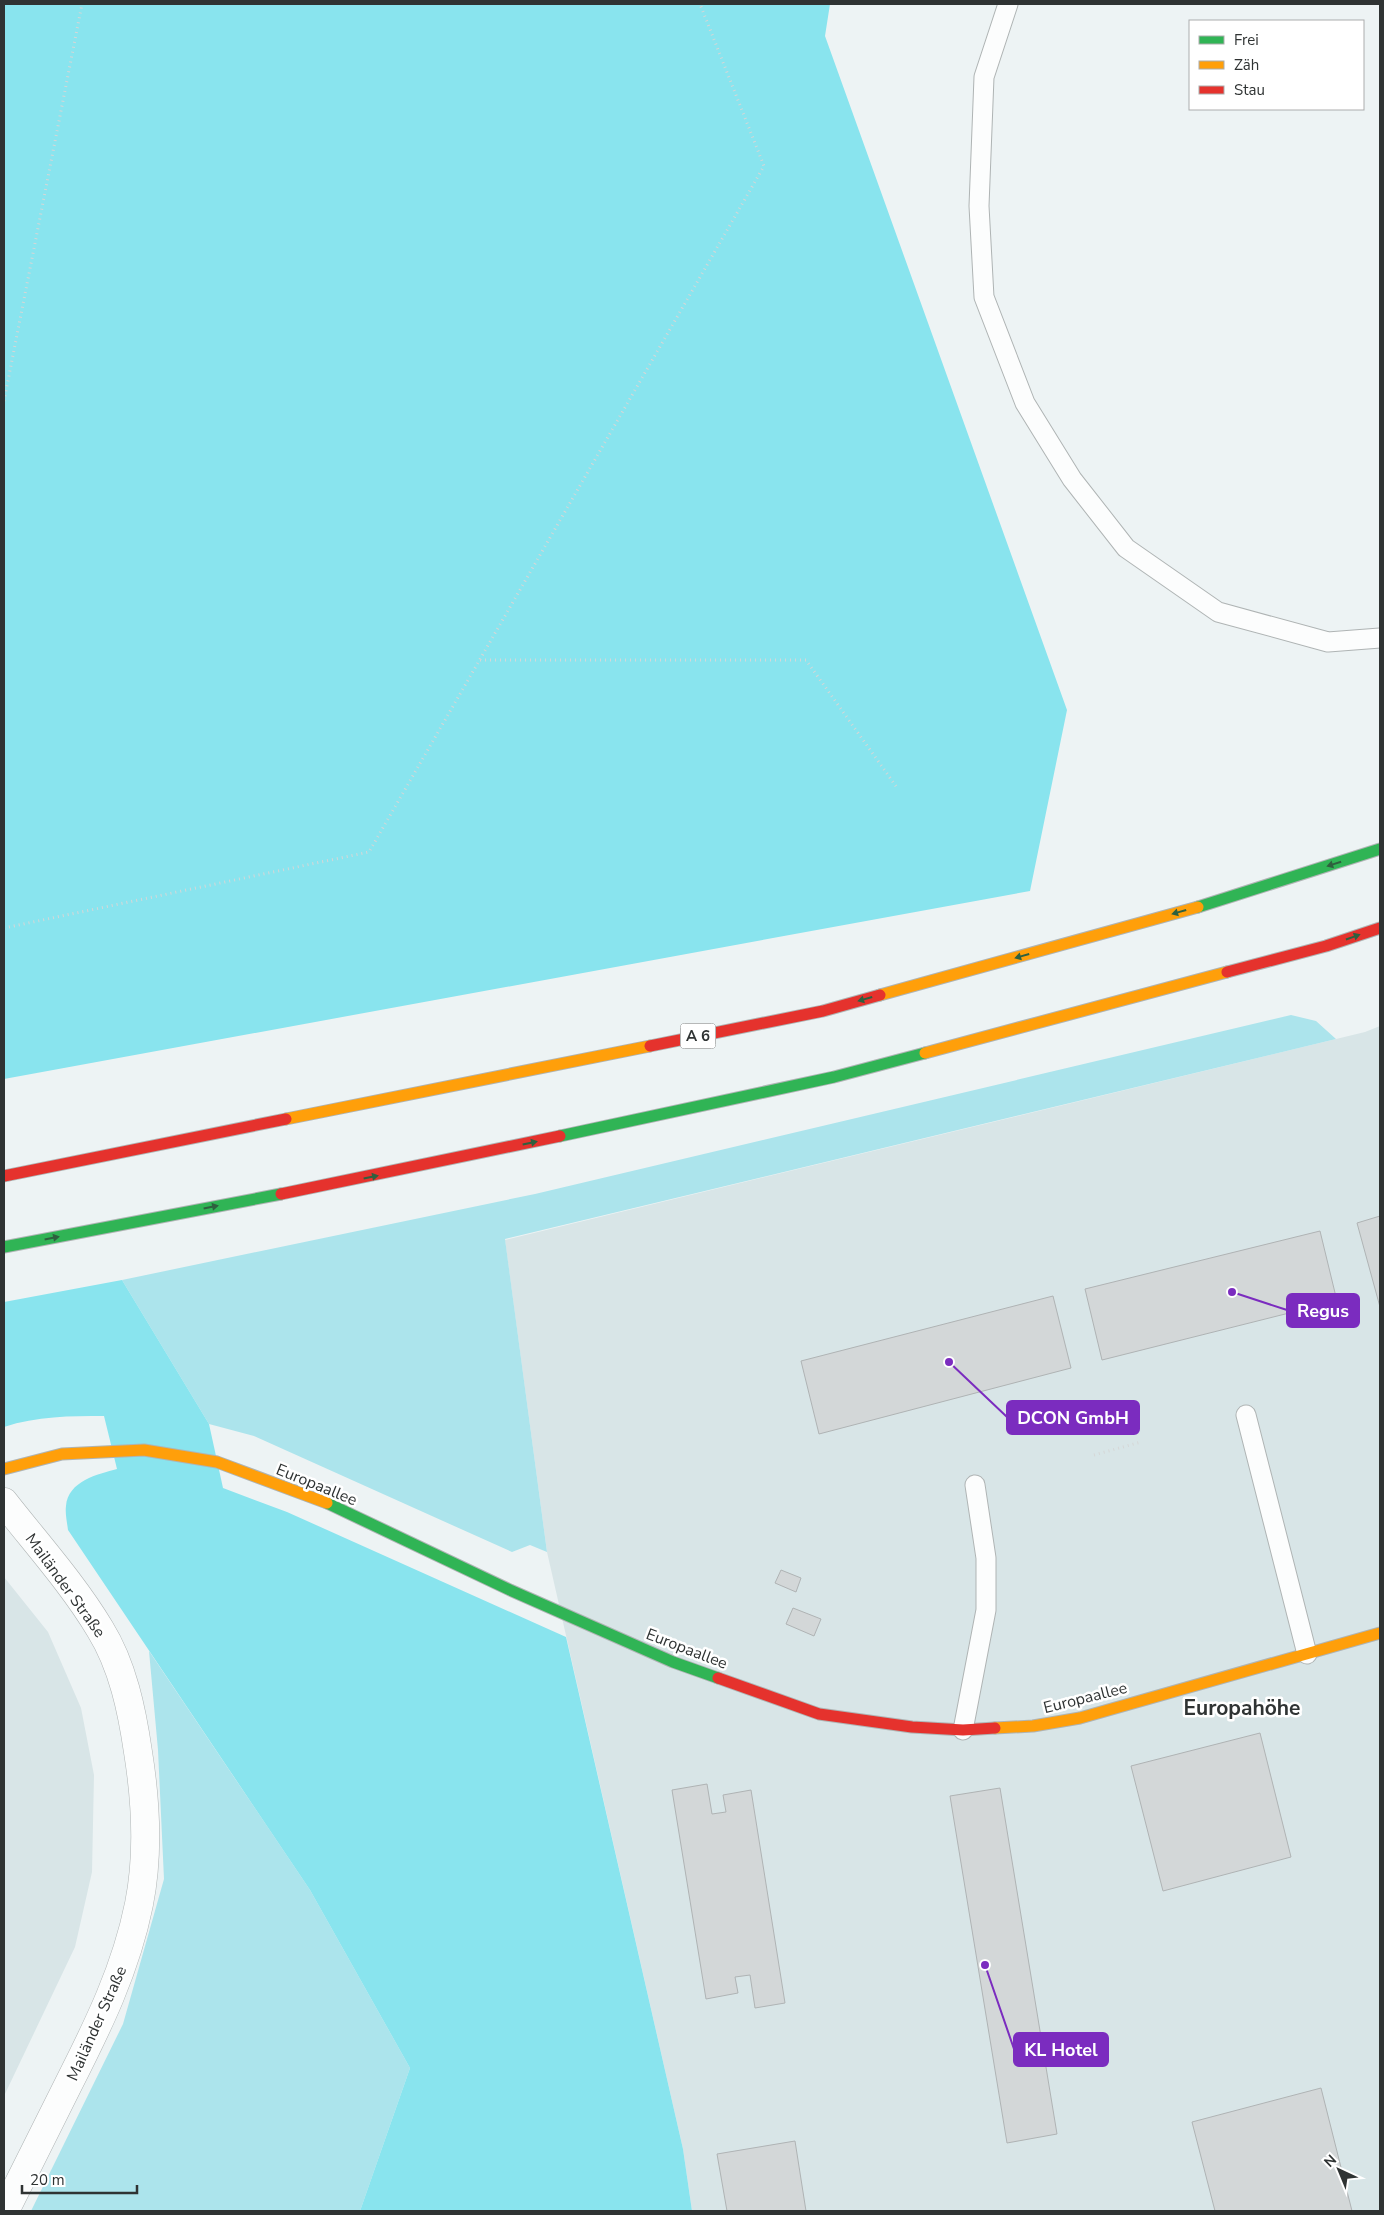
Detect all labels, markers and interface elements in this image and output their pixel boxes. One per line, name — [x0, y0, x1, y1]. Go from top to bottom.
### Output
legend — [1189, 20, 1364, 110]
text: Frei — [1234, 30, 1259, 50]
text: Zäh — [1234, 55, 1259, 75]
text: Stau — [1234, 80, 1265, 100]
one-way arrow — [1326, 861, 1341, 868]
one-way arrow — [1171, 909, 1186, 917]
one-way arrow — [1346, 933, 1361, 940]
one-way arrow — [1014, 952, 1029, 960]
one-way arrow — [858, 996, 873, 1004]
road number: A 6 — [680, 1024, 716, 1048]
one-way arrow — [522, 1138, 538, 1146]
one-way arrow — [363, 1172, 379, 1180]
one-way arrow — [204, 1203, 220, 1211]
one-way arrow — [44, 1233, 60, 1241]
callout: Regus — [1287, 1294, 1359, 1327]
text: Regus — [1297, 1299, 1349, 1323]
callout: DCON GmbH — [1007, 1401, 1139, 1434]
text: DCON GmbH — [1017, 1406, 1129, 1430]
street label: Europaallee — [273, 1459, 360, 1511]
street label: Mailänder Straße — [20, 1529, 110, 1642]
street label: Europaallee — [643, 1623, 731, 1675]
street label: Europaallee — [1041, 1677, 1129, 1719]
district label: Europahöhe — [1184, 1694, 1301, 1722]
street label: Mailänder Straße — [62, 1962, 132, 2084]
callout: KL Hotel — [1014, 2033, 1108, 2066]
text: KL Hotel — [1024, 2038, 1098, 2062]
north arrow — [1314, 2145, 1364, 2195]
text: N — [1320, 2151, 1341, 2171]
scale bar — [22, 2162, 138, 2194]
text: 20 m — [30, 2170, 65, 2190]

